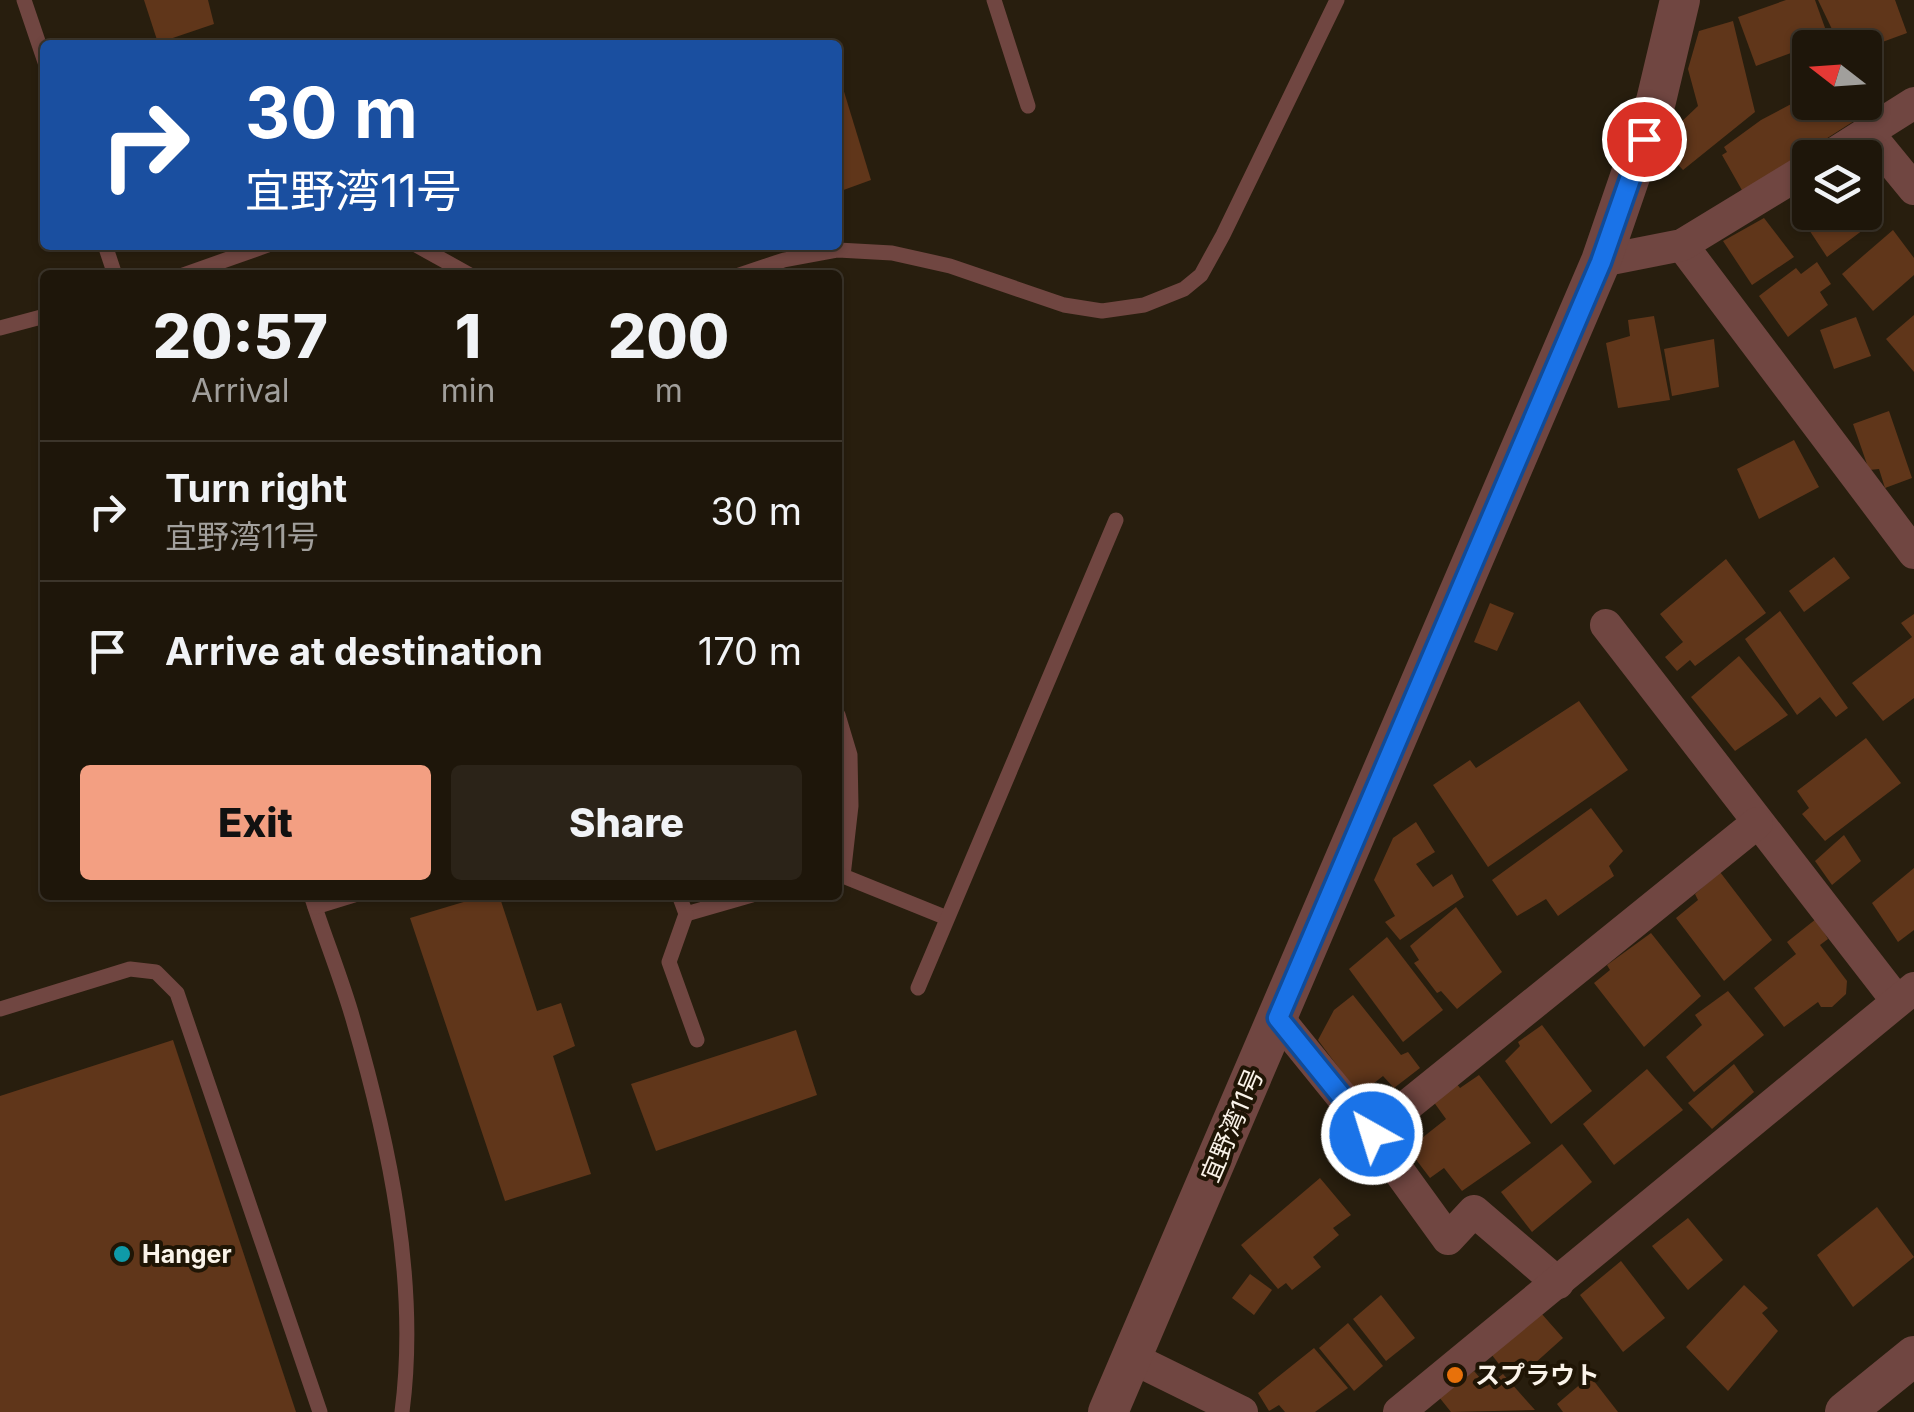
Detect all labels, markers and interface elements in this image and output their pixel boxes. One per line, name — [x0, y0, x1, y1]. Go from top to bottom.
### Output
north arrow — [1792, 30, 1882, 120]
map controls — [1792, 30, 1882, 230]
text: 30 m — [245, 70, 418, 155]
icon: right — [80, 80, 210, 210]
pin — [1602, 97, 1687, 182]
icon: arrive — [1617, 112, 1672, 167]
button: layers — [1792, 140, 1882, 230]
text: 宜野湾11号 — [245, 163, 462, 218]
text: 20:57 — [153, 300, 328, 372]
text: 1 — [455, 300, 481, 372]
text: 200 — [608, 300, 729, 372]
text: Arrival — [191, 371, 290, 410]
text: min — [441, 371, 495, 410]
text: m — [655, 371, 683, 410]
text: Turn right — [165, 465, 347, 511]
icon: right — [80, 484, 135, 539]
text: 30 m — [711, 488, 802, 534]
text: 宜野湾11号 — [165, 517, 319, 556]
icon: arrive — [80, 624, 135, 679]
text: Arrive at destination — [165, 628, 543, 674]
text: 170 m — [698, 628, 802, 674]
button: Exit — [80, 765, 431, 880]
button: Share — [451, 765, 802, 880]
street label: 宜野湾11号 — [1195, 1064, 1269, 1186]
position arrow — [1320, 1082, 1424, 1186]
place label: Hanger — [142, 1239, 232, 1269]
marker: Hanger — [111, 1243, 133, 1265]
place label: スプラウト — [1475, 1360, 1600, 1390]
marker: スプラウト — [1444, 1364, 1466, 1386]

